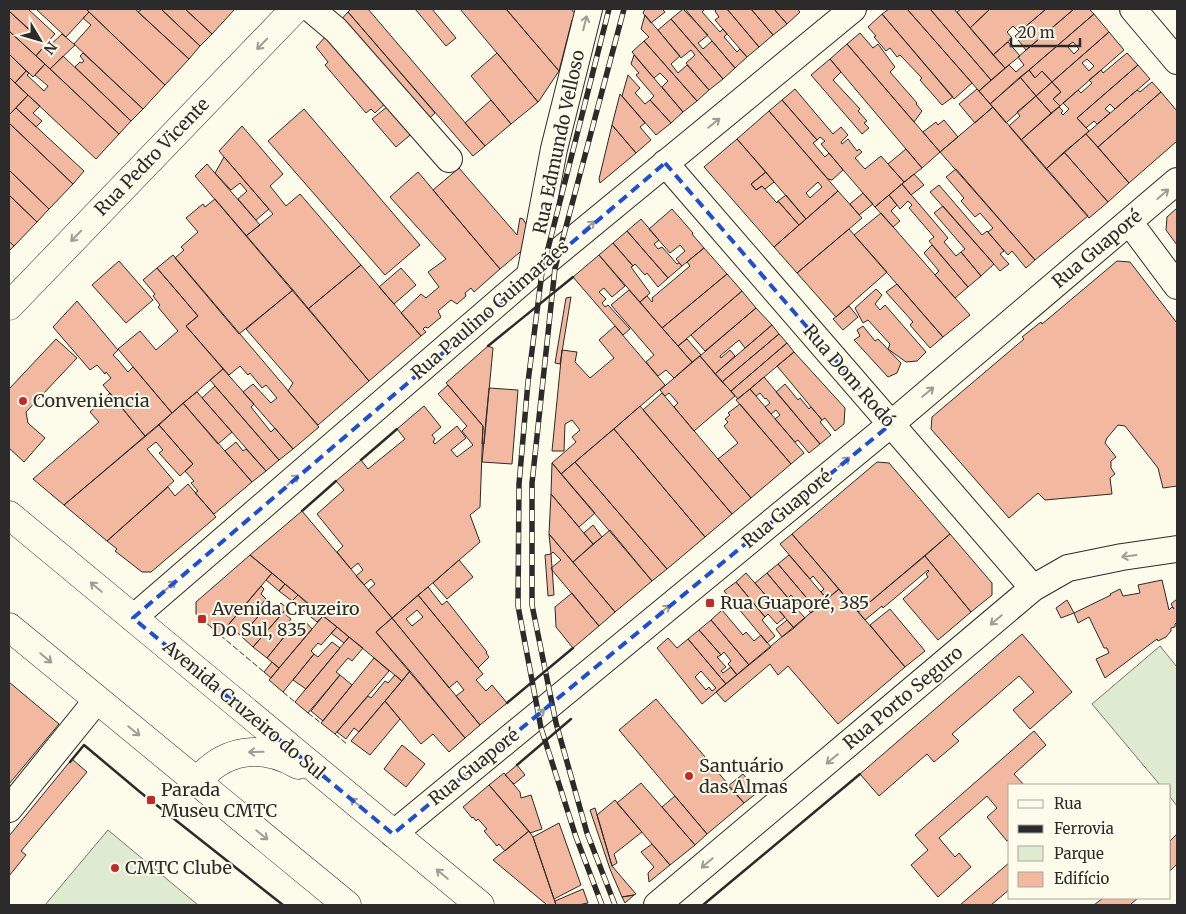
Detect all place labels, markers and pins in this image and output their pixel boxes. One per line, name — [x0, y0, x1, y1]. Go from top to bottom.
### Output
place label: Conveniencia — [33, 389, 150, 412]
marker: Conveniencia — [17, 395, 29, 407]
place label: Rua Guaporé, 385 — [720, 591, 869, 614]
place label: Avenida Cruzeiro Do Sul, 835 — [211, 597, 360, 641]
marker: Rua Guaporé, 385 — [704, 597, 716, 609]
marker: Avenida Cruzeiro Do Sul, 835 — [196, 613, 208, 625]
place label: Santuário das Almas — [699, 754, 788, 798]
marker: Santuário das Almas — [683, 770, 695, 782]
place label: Parada Museu CMTC — [161, 778, 277, 822]
marker: Parada Museu CMTC — [145, 794, 157, 806]
place label: CMTC Clube — [125, 856, 232, 879]
marker: CMTC Clube — [109, 862, 121, 874]

